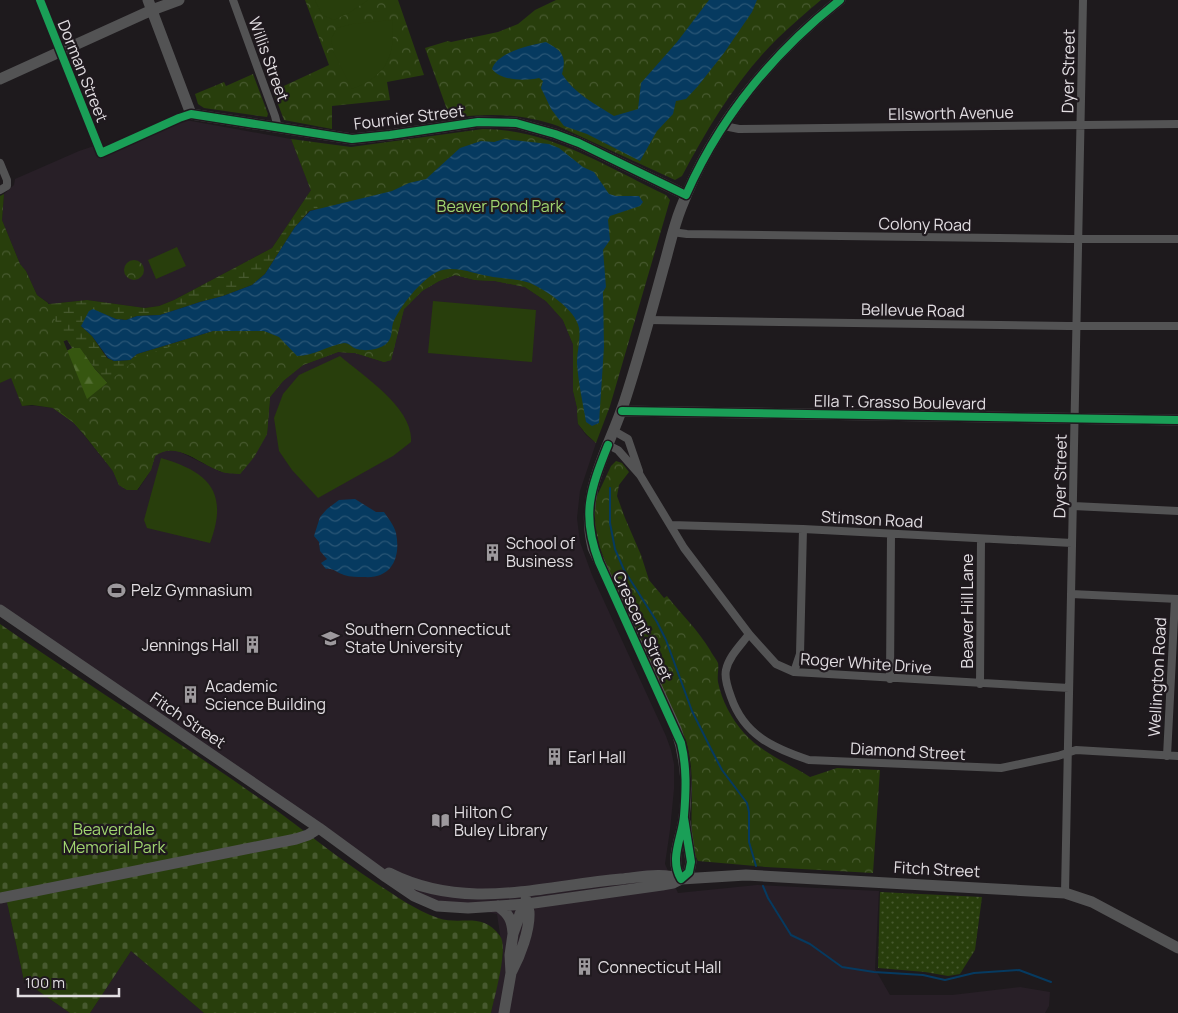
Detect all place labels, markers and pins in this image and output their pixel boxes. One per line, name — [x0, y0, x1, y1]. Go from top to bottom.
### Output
place label: School of Business — [506, 532, 576, 572]
building icon: School of Business — [482, 542, 502, 562]
place label: Pelz Gymnasium — [131, 579, 252, 601]
sports icon: Pelz Gymnasium — [107, 580, 127, 600]
place label: Southern Connecticut State University — [345, 618, 511, 658]
school or university icon: Southern Connecticut State University — [321, 628, 341, 648]
place label: Jennings Hall — [142, 634, 239, 656]
building icon: Jennings Hall — [243, 635, 263, 655]
place label: Academic Science Building — [205, 675, 326, 715]
building icon: Academic Science Building — [181, 685, 201, 705]
place label: Earl Hall — [568, 746, 626, 768]
building icon: Earl Hall — [544, 747, 564, 767]
place label: Hilton C Buley Library — [454, 801, 548, 841]
library icon: Hilton C Buley Library — [430, 811, 450, 831]
place label: Connecticut Hall — [598, 956, 722, 978]
building icon: Connecticut Hall — [574, 957, 594, 977]

